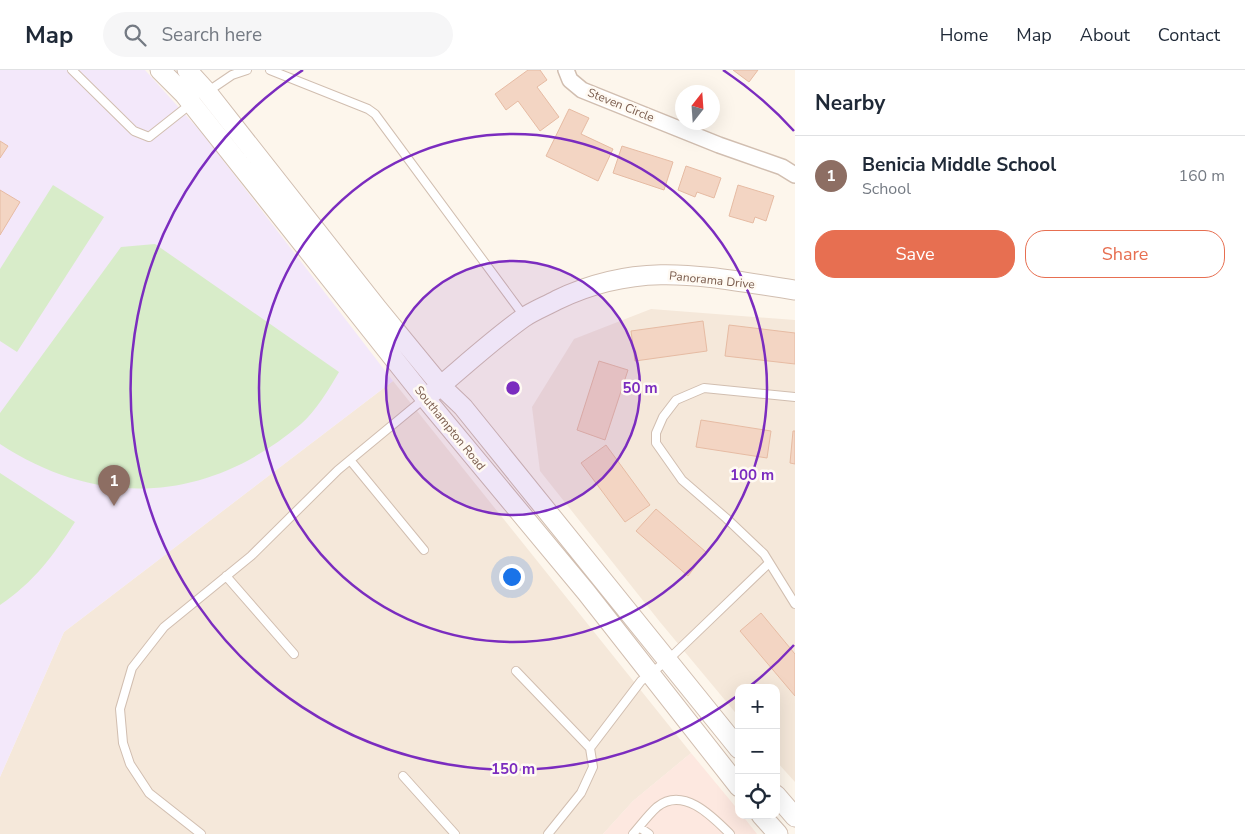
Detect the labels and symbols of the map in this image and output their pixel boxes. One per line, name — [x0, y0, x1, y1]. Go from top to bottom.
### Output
street label: Steven Circle — [585, 84, 657, 126]
north arrow — [675, 85, 720, 130]
street label: Panorama Drive — [668, 268, 756, 292]
text: 50 m — [622, 378, 658, 398]
centre of rings — [504, 379, 522, 397]
street label: Southampton Road — [411, 383, 489, 473]
pin: 1 — [98, 465, 130, 506]
text: 100 m — [730, 465, 774, 485]
your location — [499, 564, 525, 590]
text: 150 m — [491, 759, 535, 779]

